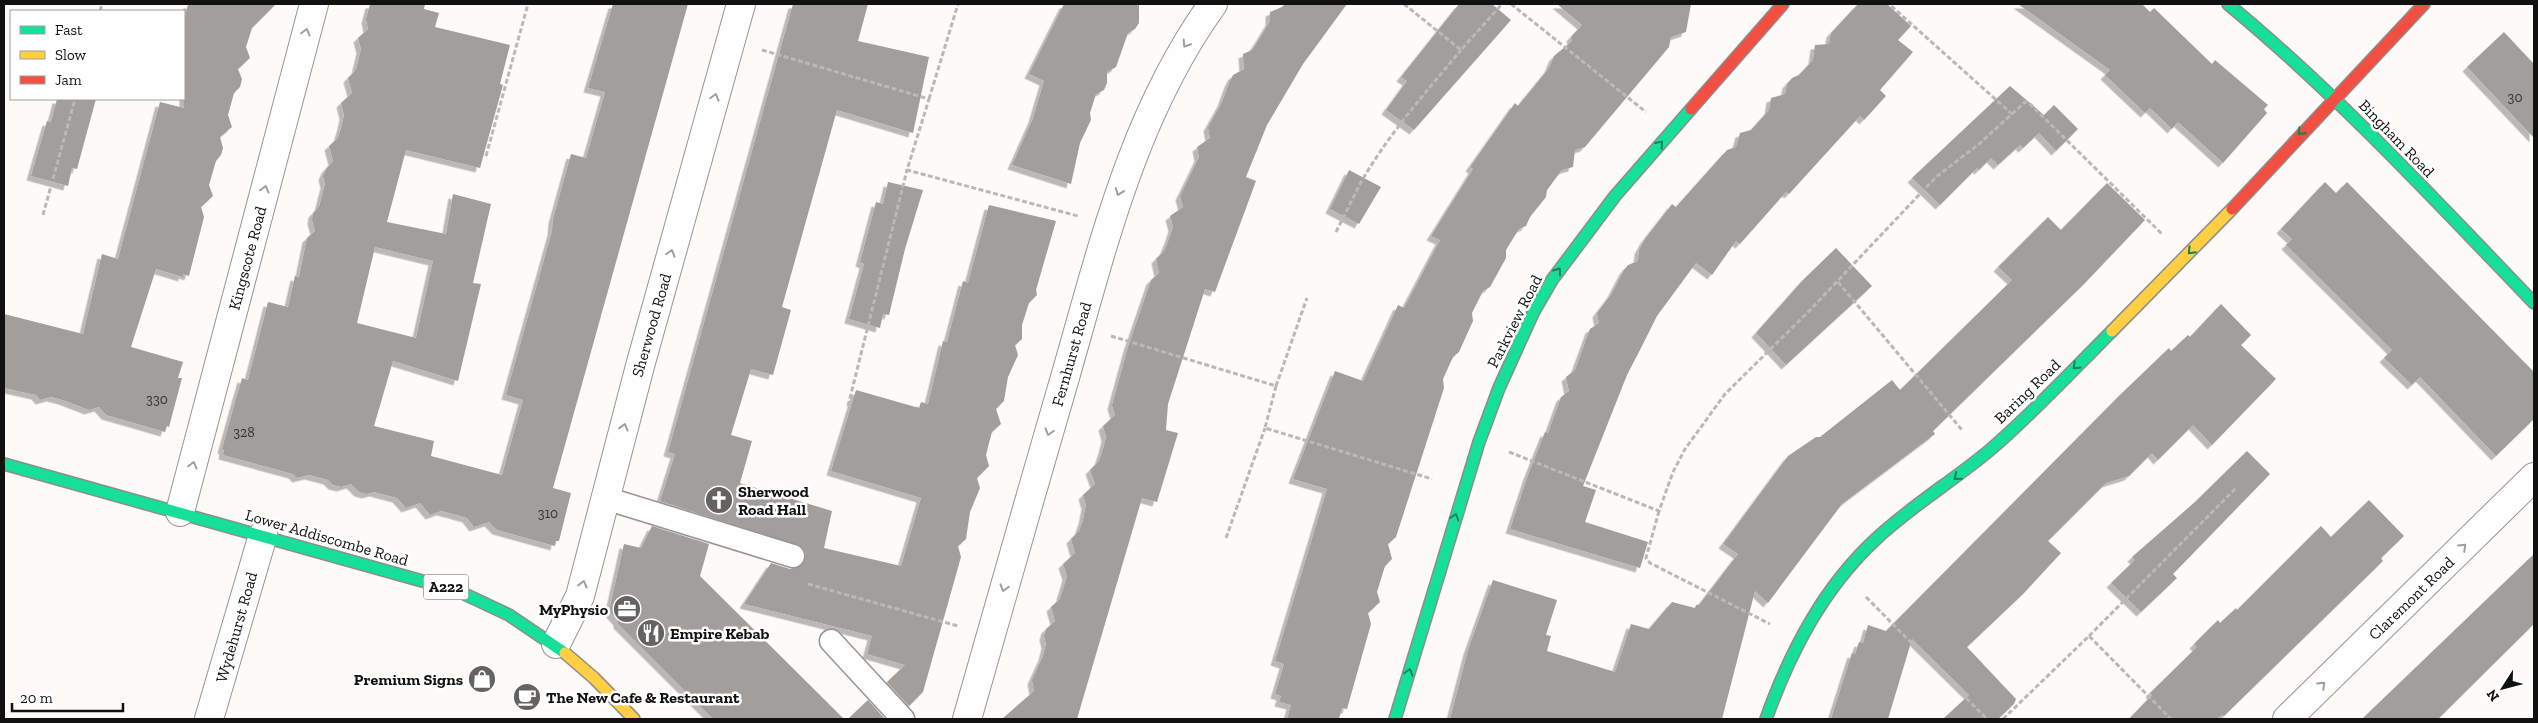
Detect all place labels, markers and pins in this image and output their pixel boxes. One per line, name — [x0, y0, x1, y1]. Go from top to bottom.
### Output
place label: Sherwood Road Hall — [738, 482, 809, 519]
church icon: Sherwood Road Hall — [704, 485, 734, 515]
office icon: MyPhysio — [612, 594, 642, 624]
place label: MyPhysio — [539, 600, 609, 619]
restaurant icon: Empire Kebab — [636, 618, 666, 648]
place label: Empire Kebab — [670, 624, 769, 643]
shop icon: Premium Signs — [467, 664, 497, 694]
place label: Premium Signs — [354, 670, 463, 689]
cafe icon: The New Cafe & Restaurant — [512, 682, 542, 712]
place label: The New Cafe & Restaurant — [546, 688, 740, 707]

